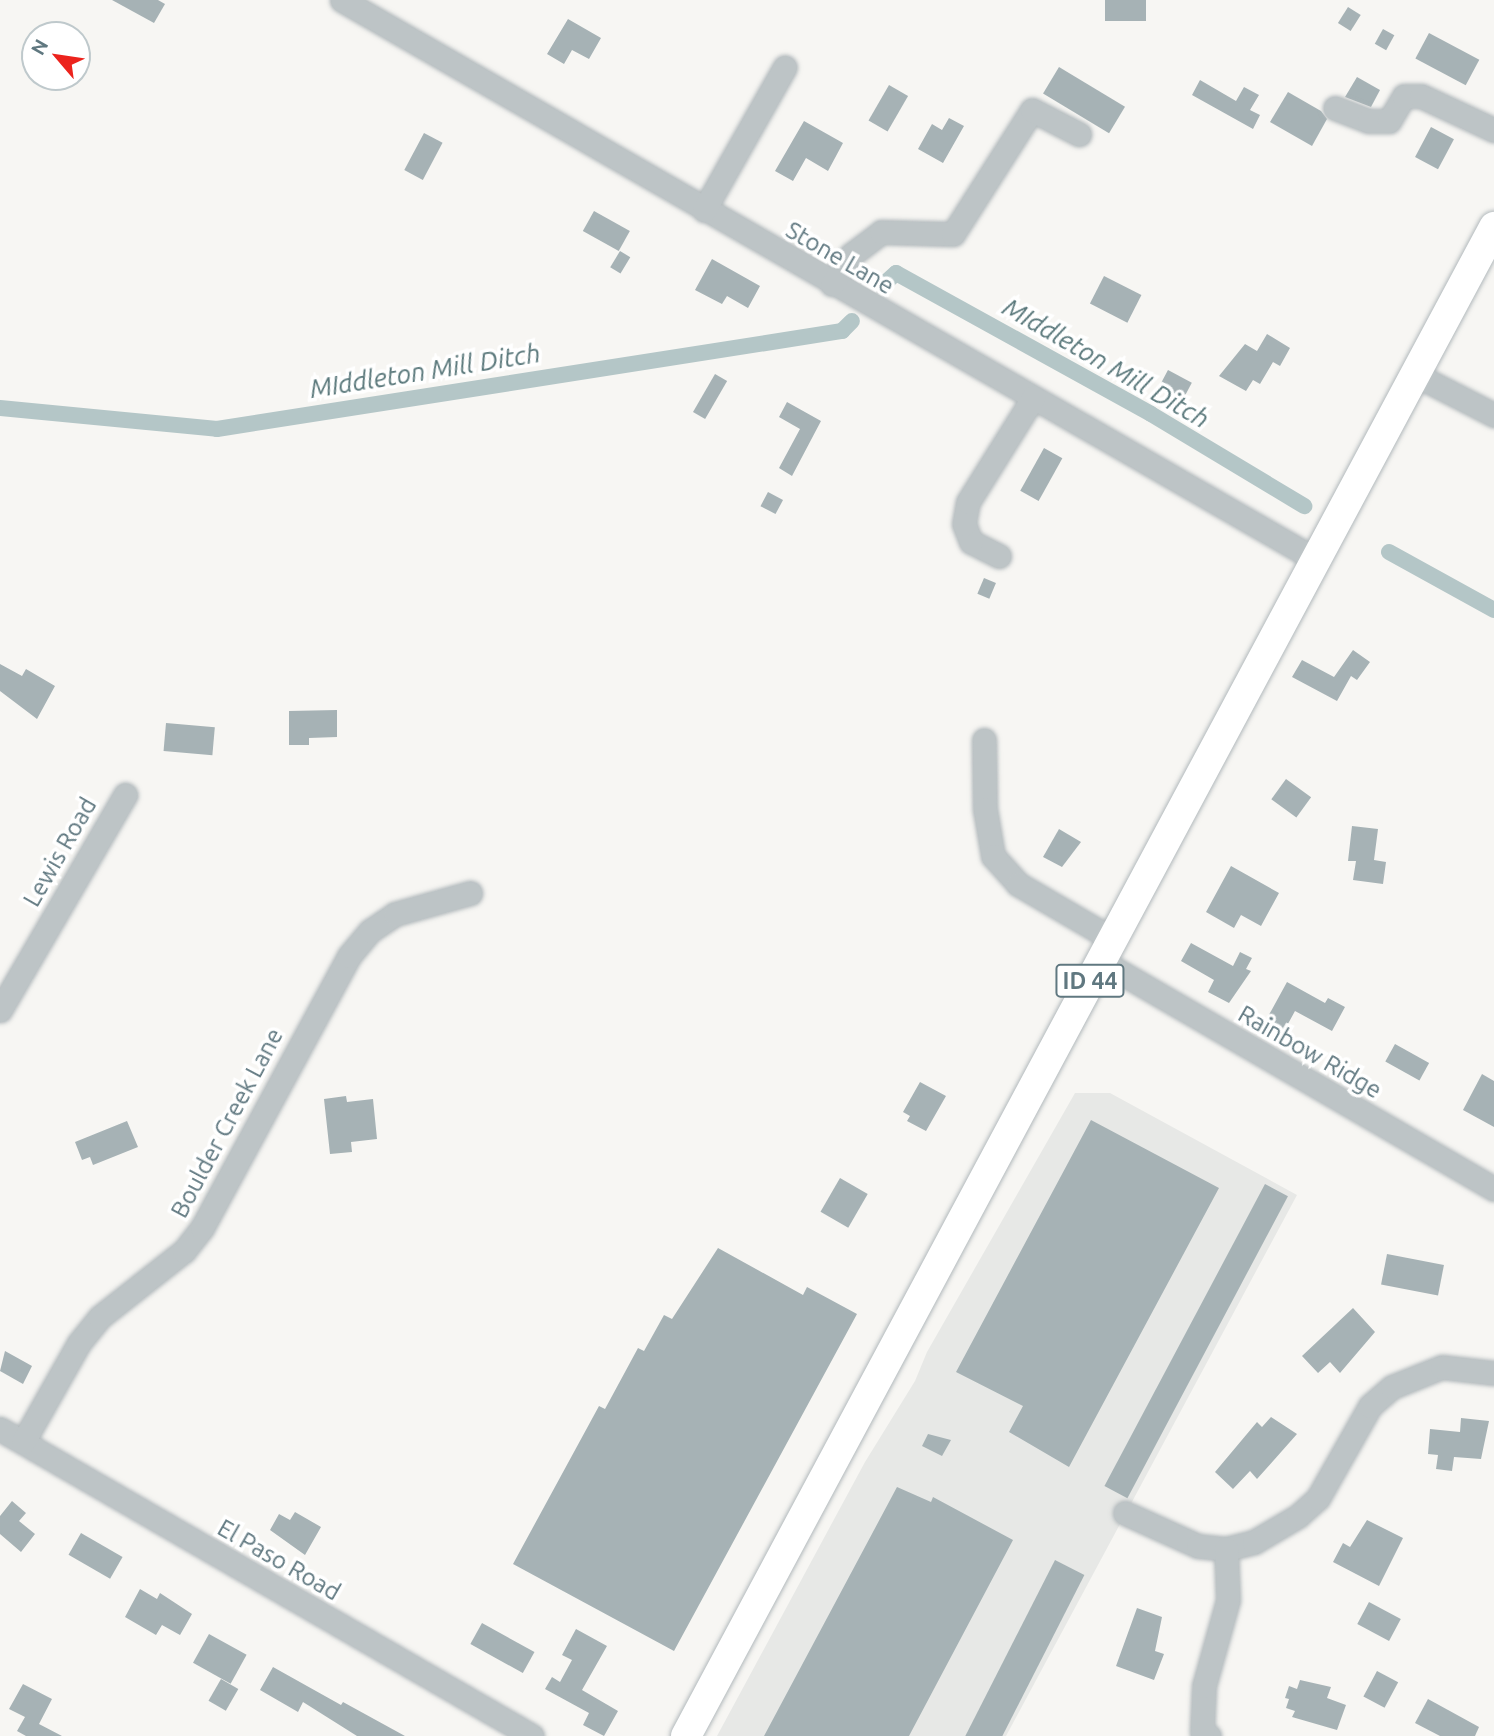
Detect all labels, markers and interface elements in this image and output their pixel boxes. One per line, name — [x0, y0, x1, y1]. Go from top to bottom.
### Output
north arrow — [21, 21, 91, 91]
text: N — [26, 35, 52, 58]
street label: Stone Lane — [781, 216, 899, 300]
water label: MIddleton Mill Ditch — [997, 291, 1215, 435]
water label: MIddleton Mill Ditch — [308, 337, 542, 405]
street label: Lewis Road — [17, 792, 103, 912]
road number: ID 44 — [1055, 962, 1125, 1000]
street label: Rainbow Ridge — [1233, 999, 1387, 1105]
street label: Boulder Creek Lane — [165, 1023, 289, 1223]
street label: El Paso Road — [212, 1513, 346, 1607]

